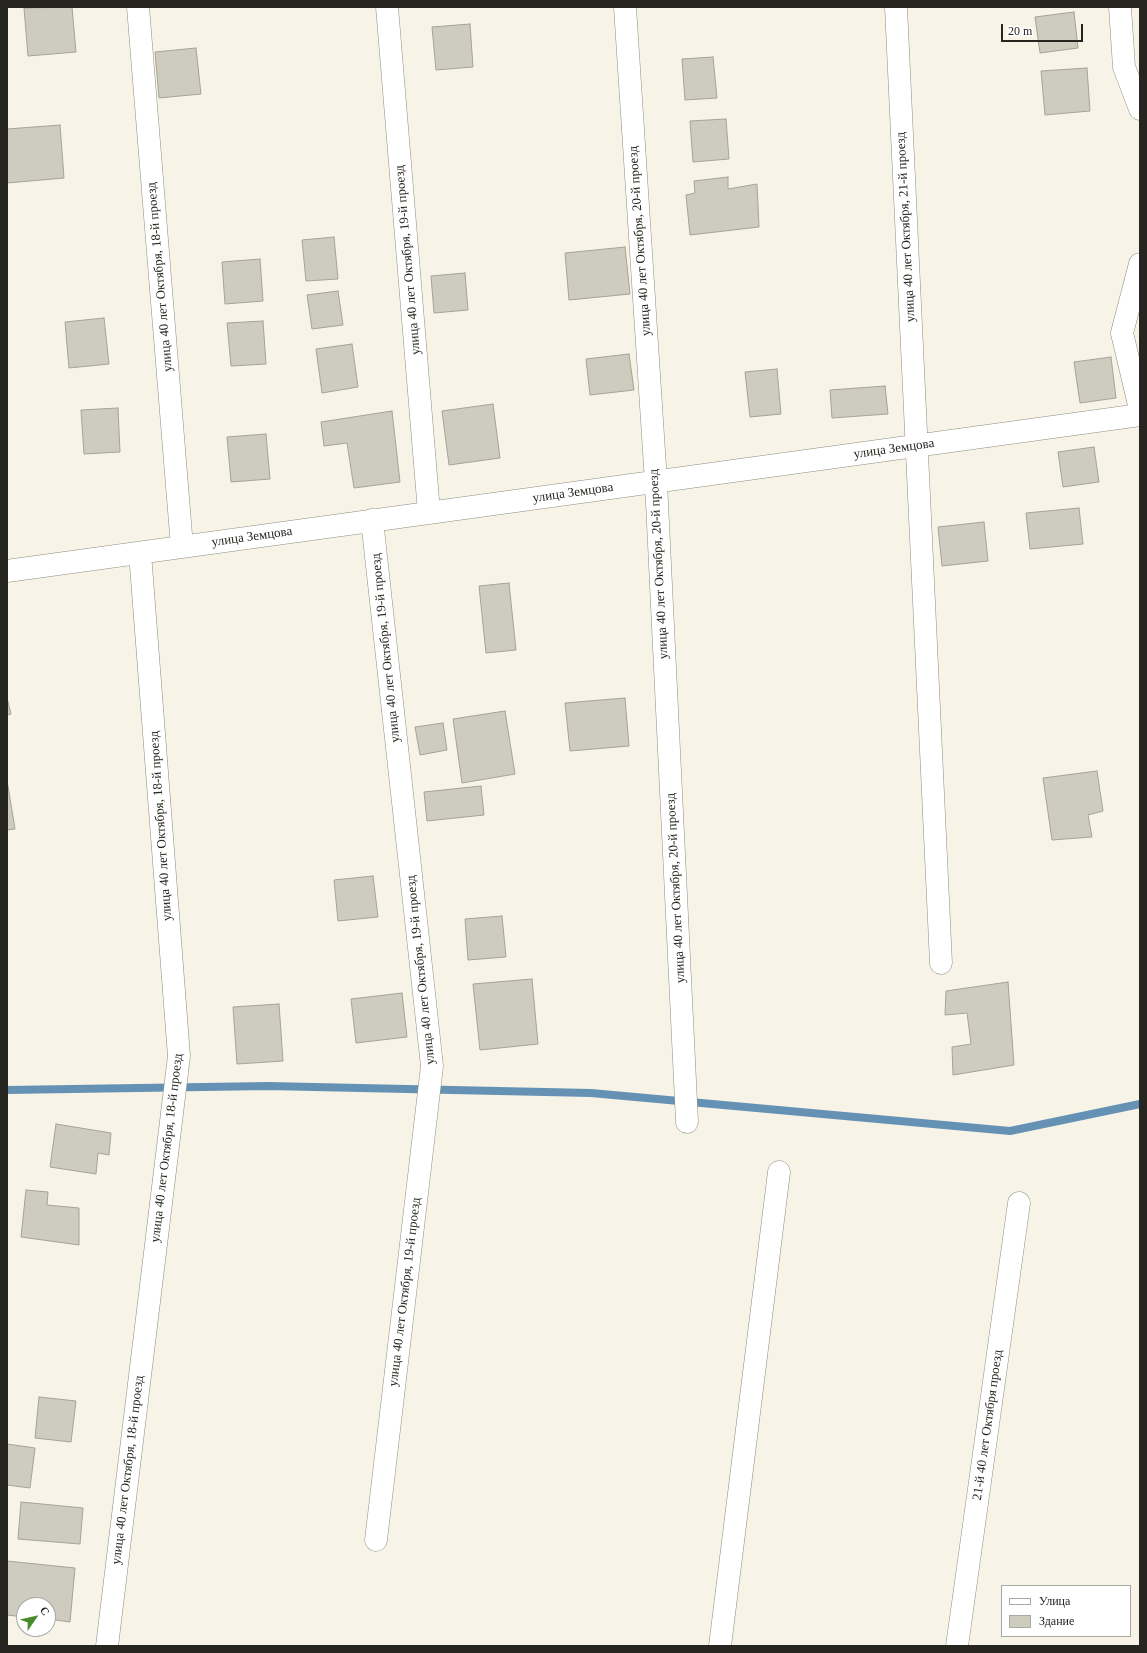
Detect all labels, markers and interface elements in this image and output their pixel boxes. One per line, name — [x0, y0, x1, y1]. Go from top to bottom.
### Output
scale bar — [1003, 16, 1085, 42]
text: 20 m — [1008, 24, 1032, 38]
street label: улица 40 лет Октября, 21-й проезд — [893, 131, 919, 323]
street label: улица 40 лет Октября, 20-й проезд — [626, 145, 654, 337]
street label: улица 40 лет Октября, 19-й проезд — [392, 164, 424, 356]
street label: улица 40 лет Октября, 18-й проезд — [144, 181, 176, 373]
street label: улица Земцова — [853, 436, 935, 462]
street label: улица 40 лет Октября, 20-й проезд — [646, 468, 672, 660]
street label: улица Земцова — [532, 480, 614, 506]
street label: улица Земцова — [211, 524, 293, 550]
street label: улица 40 лет Октября, 19-й проезд — [368, 552, 404, 744]
street label: улица 40 лет Октября, 18-й проезд — [147, 730, 175, 922]
street label: улица 40 лет Октября, 20-й проезд — [663, 792, 689, 984]
street label: улица 40 лет Октября, 19-й проезд — [403, 874, 439, 1066]
street label: улица 40 лет Октября, 18-й проезд — [148, 1053, 186, 1243]
street label: улица 40 лет Октября, 19-й проезд — [386, 1197, 424, 1387]
street label: 21-й 40 лет Октября проезд — [970, 1349, 1006, 1501]
street label: улица 40 лет Октября, 18-й проезд — [109, 1375, 147, 1565]
legend — [1001, 1585, 1131, 1637]
text: Улица — [1039, 1594, 1070, 1608]
north arrow — [16, 1597, 56, 1637]
text: С — [38, 1604, 52, 1617]
text: Здание — [1039, 1614, 1074, 1628]

